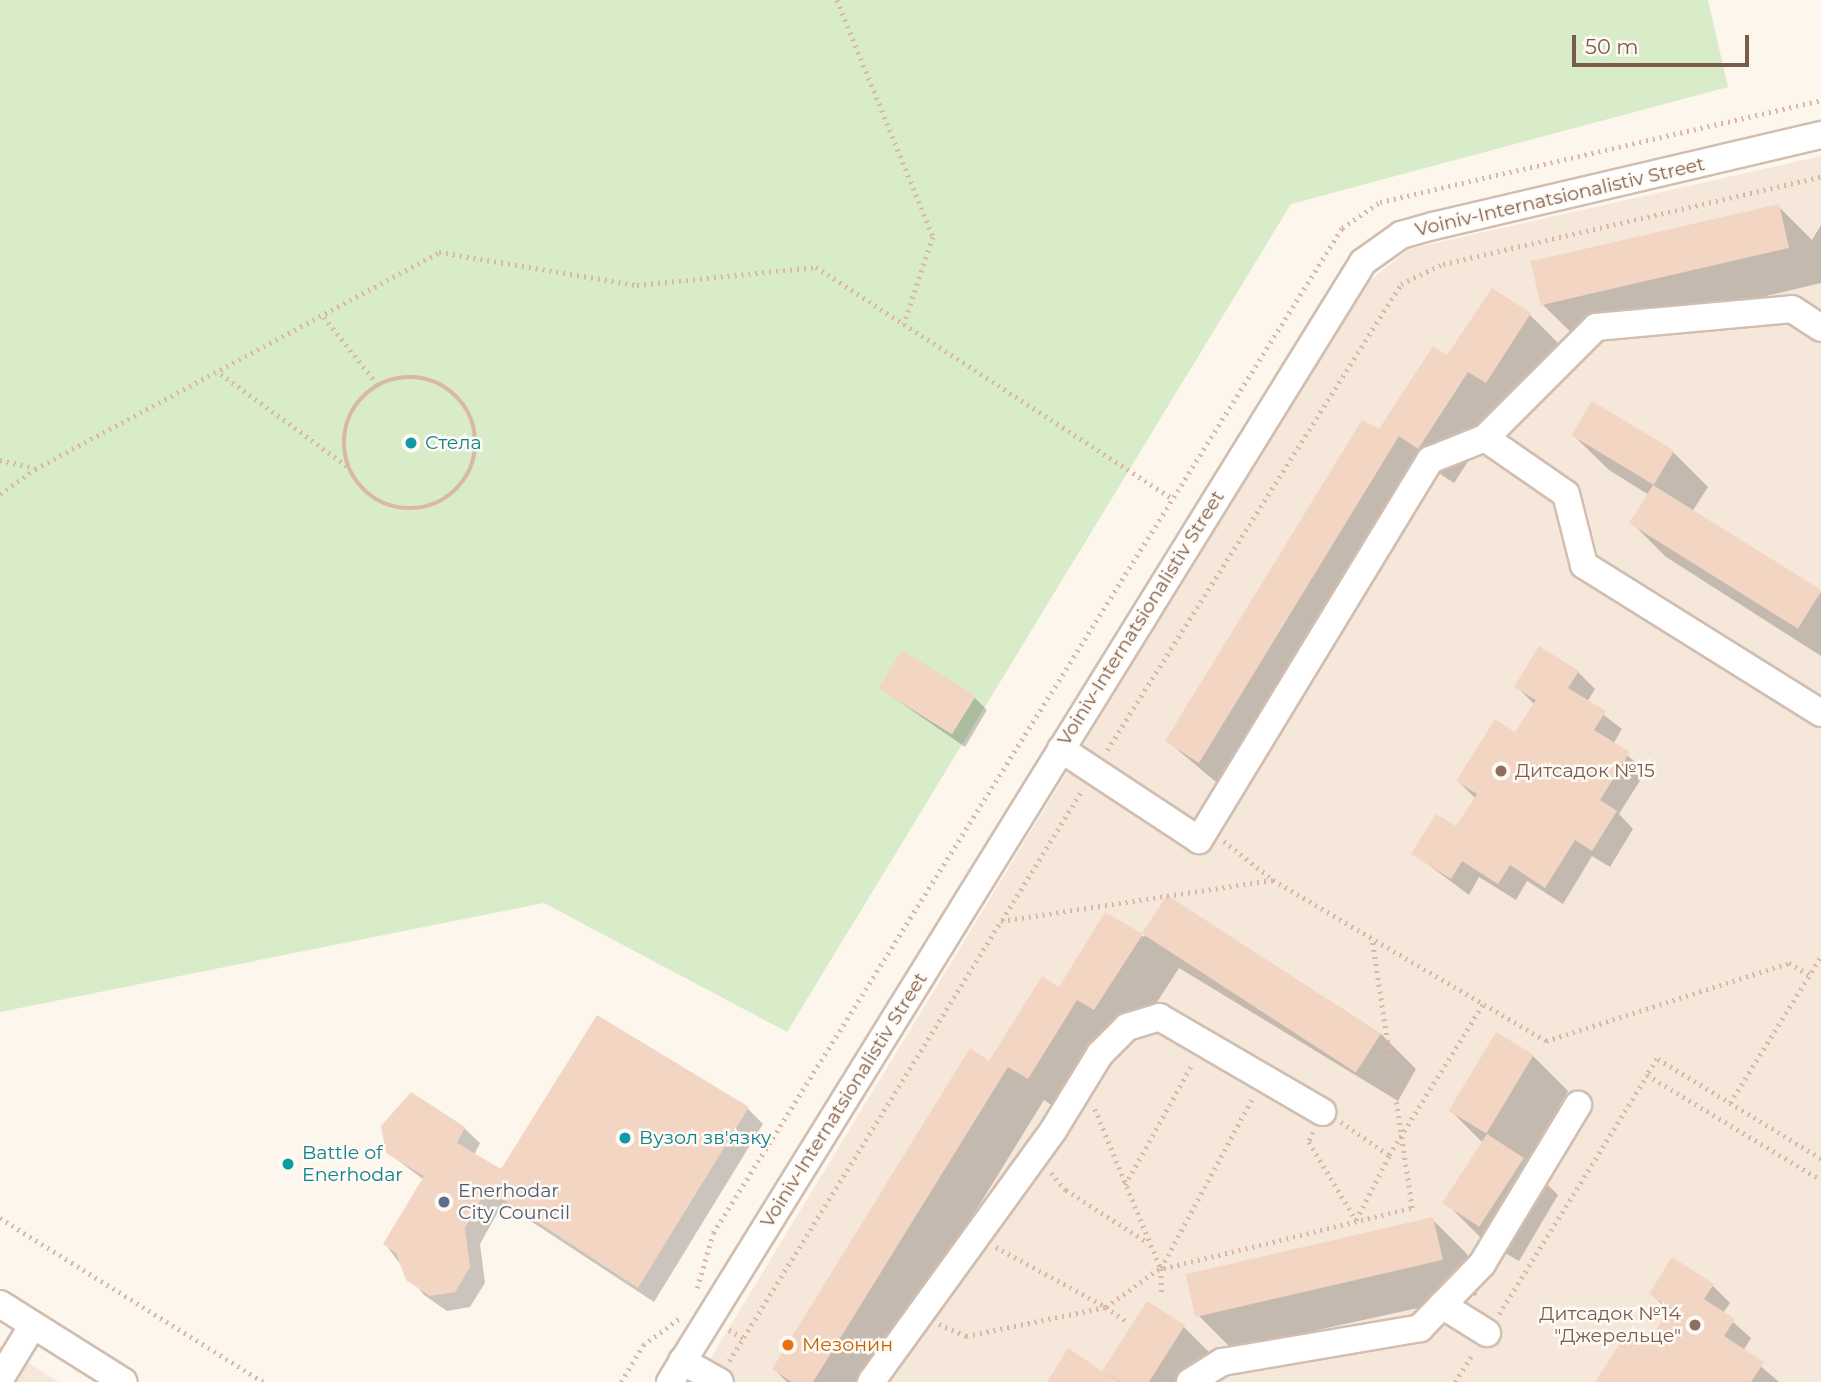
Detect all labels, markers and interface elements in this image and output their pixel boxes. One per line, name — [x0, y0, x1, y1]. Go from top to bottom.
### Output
scale bar — [1576, 21, 1753, 65]
text: 50 m — [1585, 34, 1639, 59]
street label: Voiniv-Internatsionalistiv Street — [1413, 153, 1707, 241]
place label: Стела — [425, 432, 481, 454]
marker: Стела — [403, 435, 419, 451]
street label: Voiniv-Internatsionalistiv Street — [1053, 486, 1229, 750]
place label: Дитсадок №15 — [1515, 760, 1655, 782]
marker: Дитсадок №15 — [1493, 763, 1509, 779]
street label: Voiniv-Internatsionalistiv Street — [756, 968, 932, 1232]
place label: Вузол зв'язку — [639, 1127, 771, 1149]
marker: Вузол зв'язку — [617, 1130, 633, 1146]
place label: Battle of Enerhodar — [302, 1142, 403, 1186]
marker: Battle of Enerhodar — [280, 1156, 296, 1172]
place label: Enerhodar City Council — [458, 1180, 570, 1224]
marker: Enerhodar City Council — [436, 1194, 452, 1210]
place label: Дитсадок №14 "Джерельце" — [1539, 1303, 1681, 1347]
marker: Дитсадок №14 "Джерельце" — [1687, 1317, 1703, 1333]
place label: Мезонин — [802, 1334, 893, 1356]
marker: Мезонин — [780, 1337, 796, 1353]

